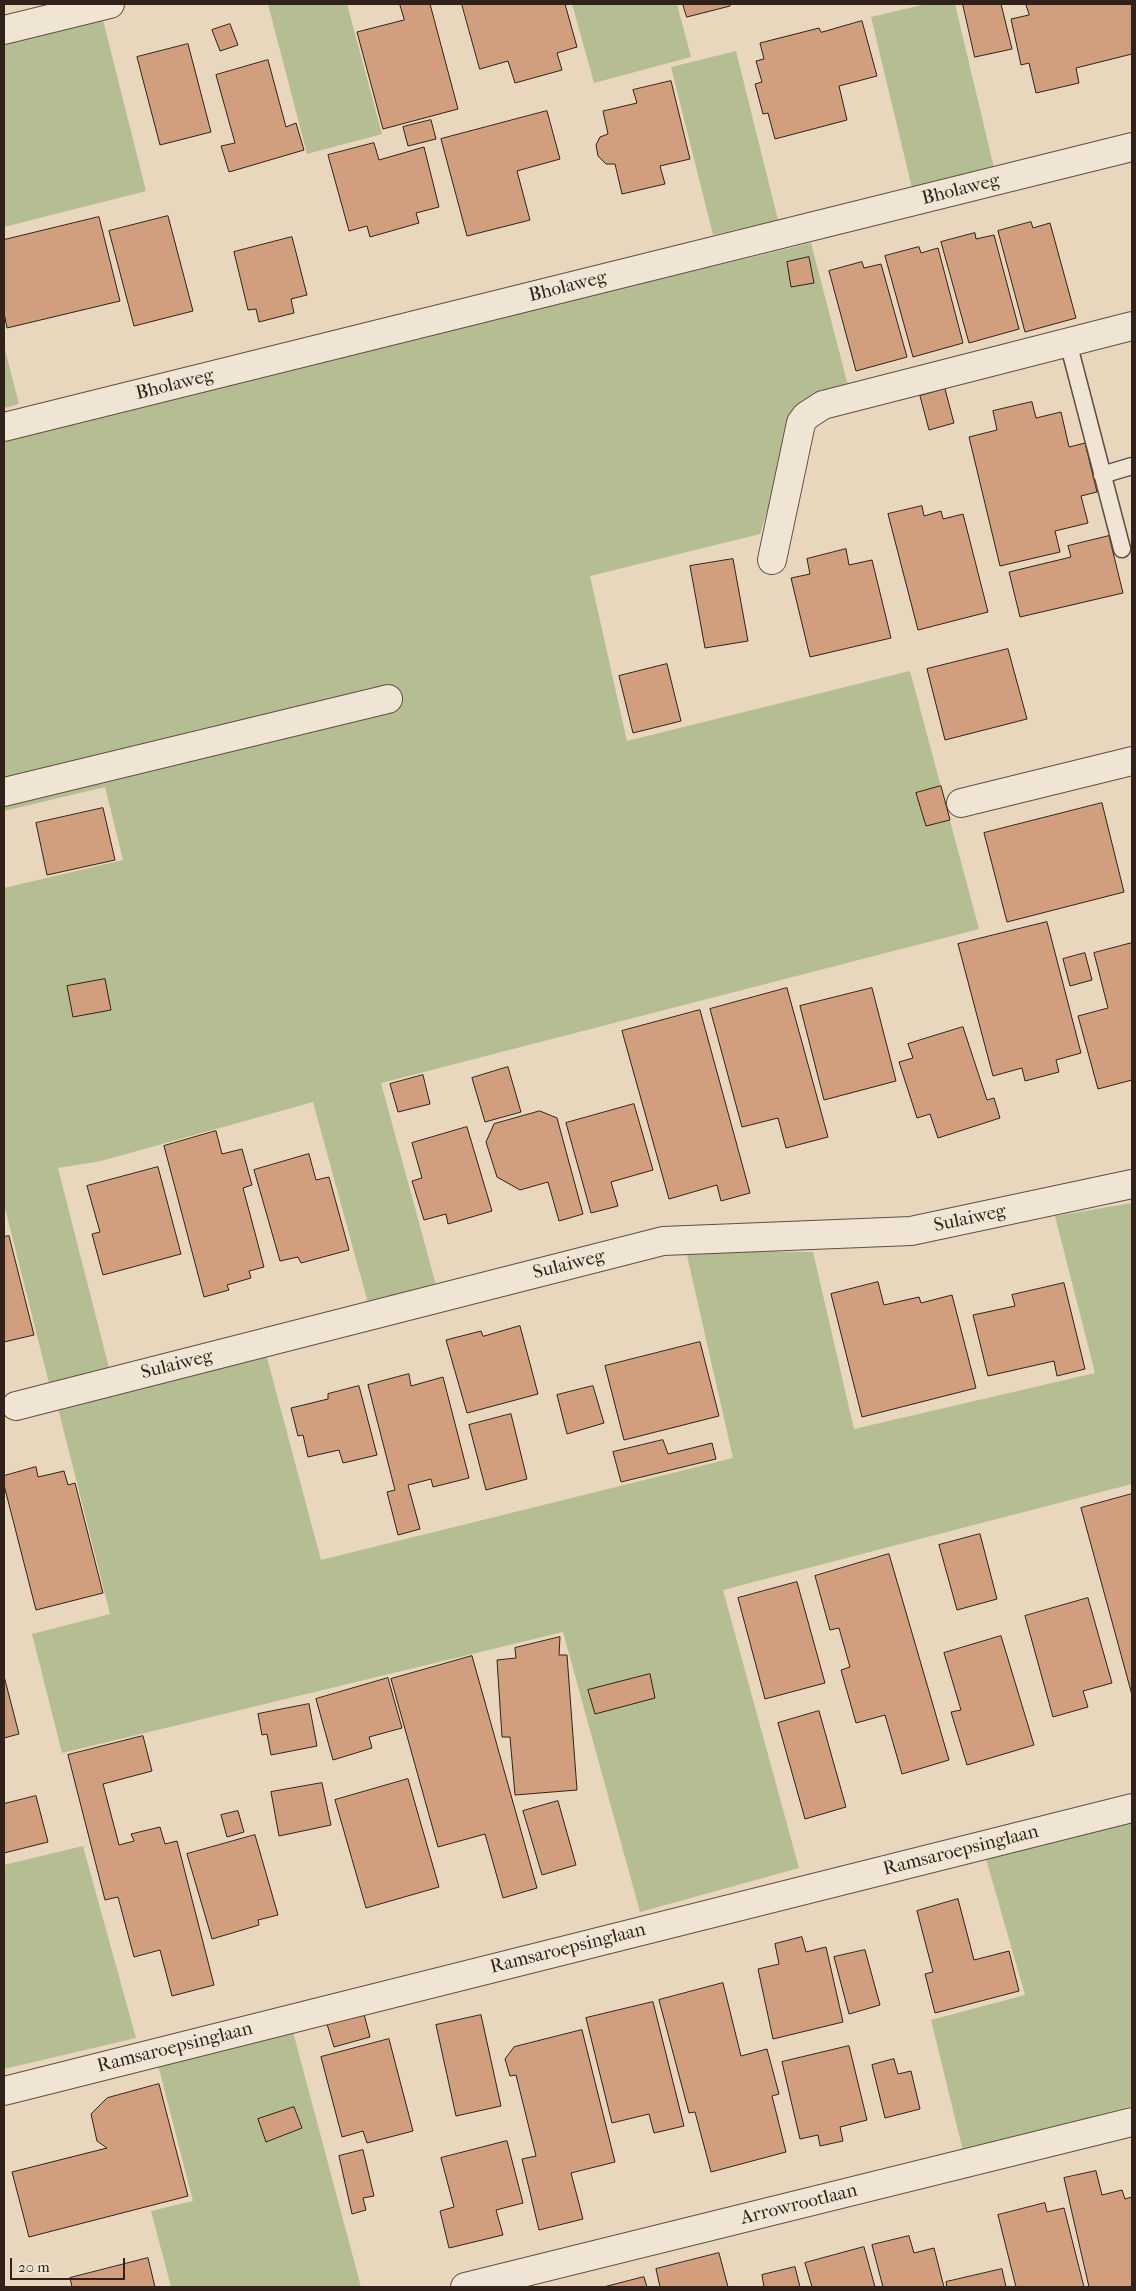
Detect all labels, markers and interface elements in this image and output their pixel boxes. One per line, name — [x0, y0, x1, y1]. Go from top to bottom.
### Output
street label: Bholaweg — [920, 169, 1002, 211]
street label: Bholaweg — [527, 266, 609, 308]
street label: Bholaweg — [134, 364, 216, 406]
street label: Sulaiweg — [932, 1200, 1008, 1238]
street label: Sulaiweg — [531, 1245, 607, 1285]
street label: Sulaiweg — [139, 1345, 215, 1385]
street label: Ramsaroepsinglaan — [881, 1821, 1041, 1881]
street label: Ramsaroepsinglaan — [488, 1919, 648, 1979]
street label: Ramsaroepsinglaan — [95, 2018, 255, 2078]
street label: Arrowrootlaan — [738, 2179, 860, 2231]
scale bar — [12, 2248, 128, 2280]
text: 20 m — [18, 2258, 50, 2276]

